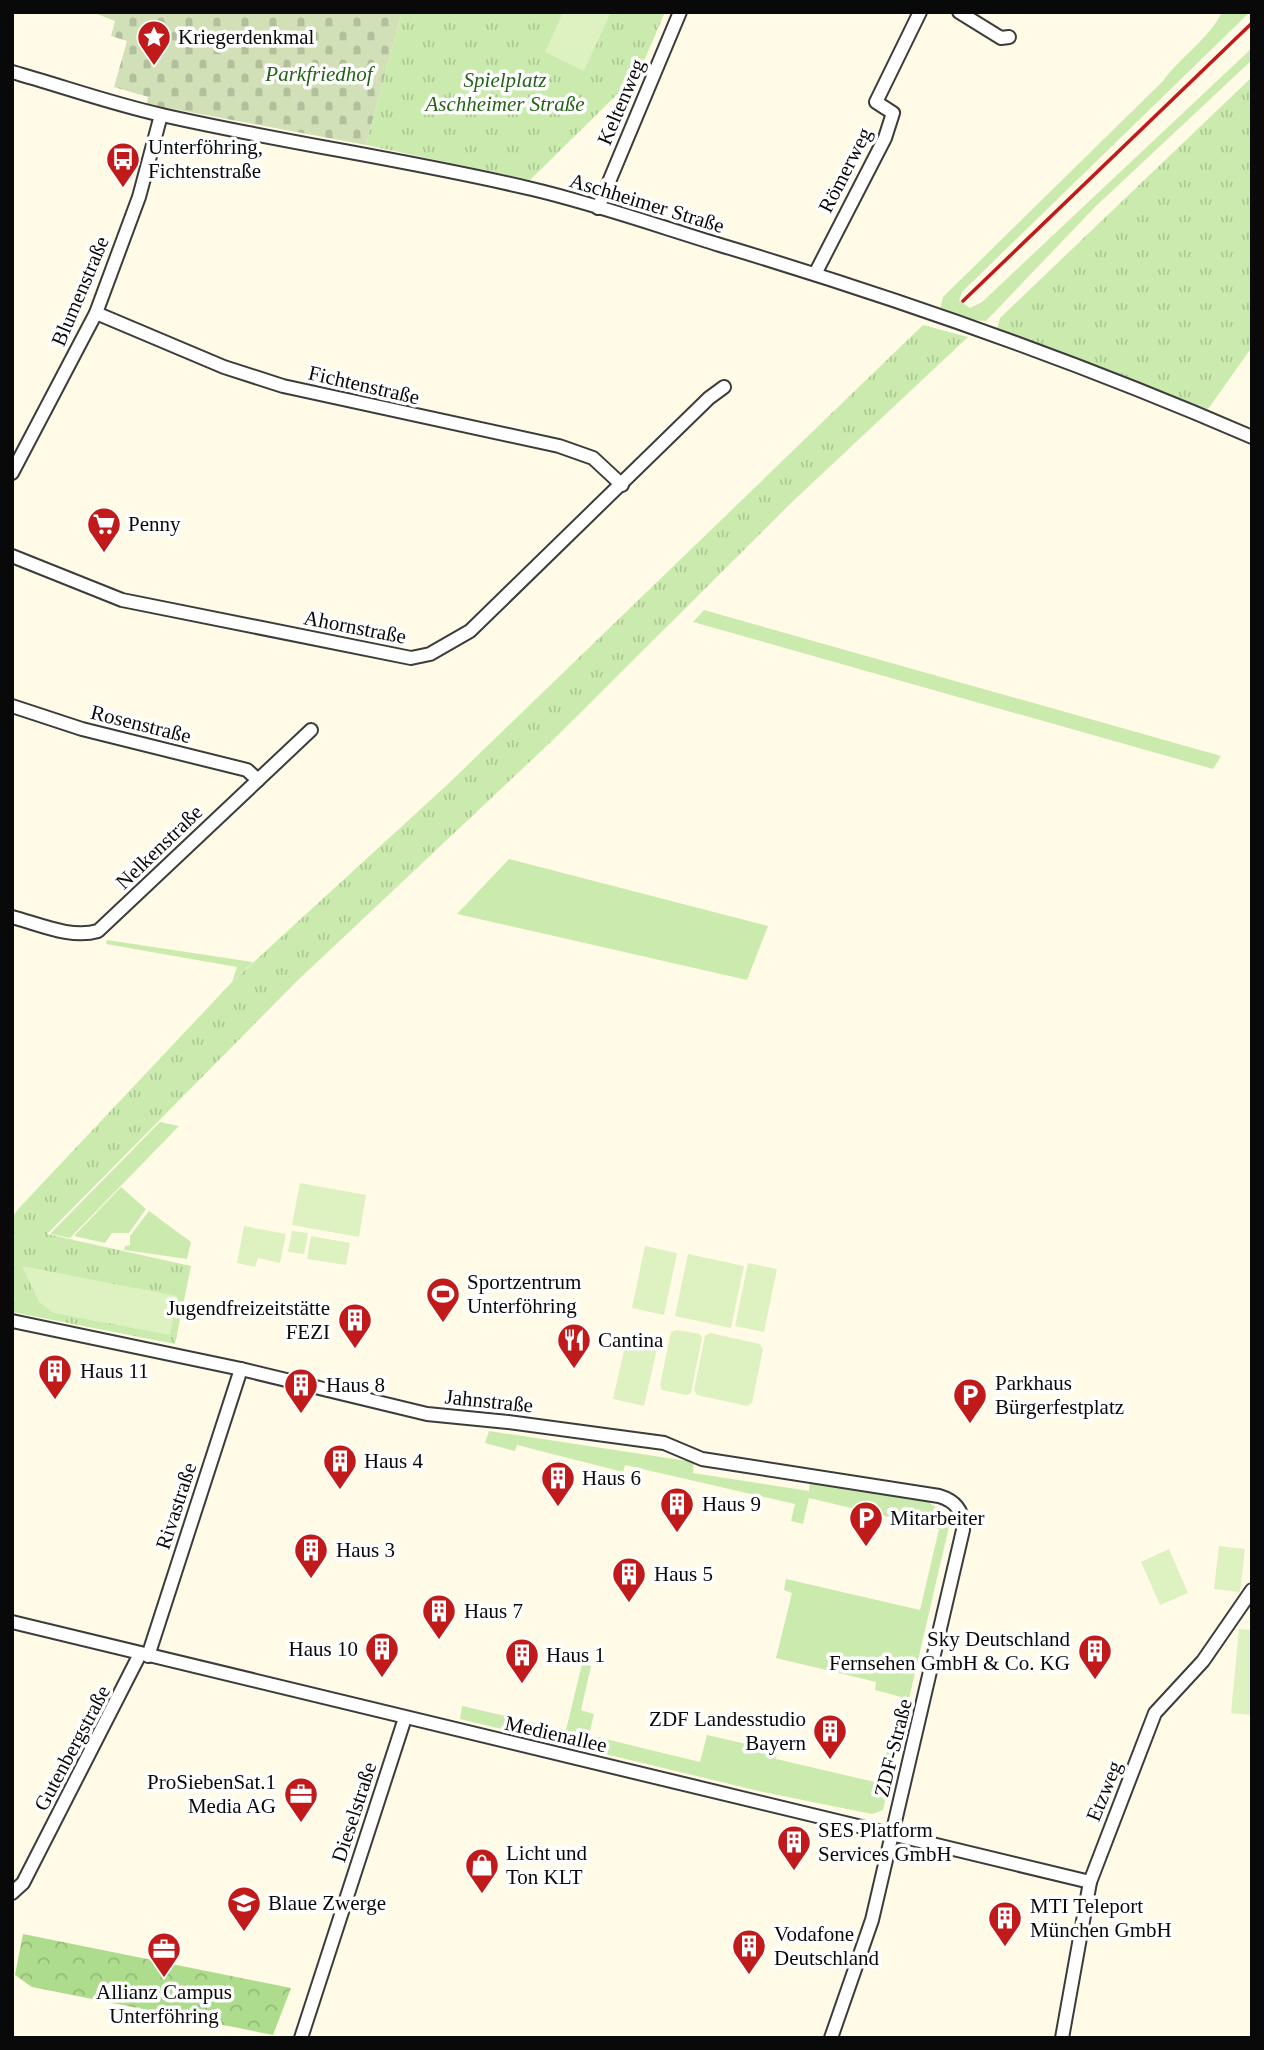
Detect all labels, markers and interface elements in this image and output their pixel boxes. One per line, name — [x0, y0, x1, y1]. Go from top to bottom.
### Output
place icon: Kriegerdenkmal — [135, 18, 173, 67]
place label: Kriegerdenkmal — [178, 25, 315, 49]
street label: Keltenweg — [592, 55, 650, 149]
park label: Parkfriedhof — [264, 62, 376, 86]
park label: Spielplatz Aschheimer Straße — [423, 68, 585, 116]
street label: Römerweg — [813, 123, 877, 217]
place label: Unterföhring, Fichtenstraße — [148, 135, 263, 183]
bus stop icon: Unterföhring, Fichtenstraße — [104, 140, 142, 189]
street label: Aschheimer Straße — [567, 168, 727, 238]
street label: Blumenstraße — [46, 233, 114, 349]
street label: Fichtenstraße — [306, 361, 422, 409]
supermarket icon: Penny — [85, 505, 123, 554]
place label: Penny — [128, 512, 181, 536]
street label: Ahornstraße — [302, 605, 408, 649]
street label: Rosenstraße — [88, 700, 194, 748]
street label: Nelkenstraße — [111, 800, 207, 894]
place label: Sportzentrum Unterföhring — [467, 1270, 581, 1318]
sports icon: Sportzentrum Unterföhring — [424, 1275, 462, 1324]
place label: Jugendfreizeitstätte FEZI — [167, 1296, 330, 1344]
building icon: Jugendfreizeitstätte FEZI — [336, 1301, 374, 1350]
restaurant icon: Cantina — [555, 1321, 593, 1370]
place label: Cantina — [598, 1328, 664, 1352]
building icon: Haus 11 — [36, 1352, 74, 1401]
place label: Haus 11 — [80, 1359, 149, 1383]
building icon: Haus 8 — [282, 1366, 320, 1415]
place label: Parkhaus Bürgerfestplatz — [995, 1371, 1124, 1419]
place label: Haus 8 — [326, 1373, 385, 1397]
parking icon: Parkhaus Bürgerfestplatz — [951, 1376, 989, 1425]
street label: Jahnstraße — [444, 1384, 534, 1418]
building icon: Haus 4 — [321, 1442, 359, 1491]
place label: Haus 4 — [364, 1449, 423, 1473]
building icon: Haus 6 — [539, 1459, 577, 1508]
street label: Rivastraße — [151, 1460, 201, 1552]
place label: Haus 6 — [582, 1466, 641, 1490]
building icon: Haus 9 — [658, 1485, 696, 1534]
place label: Haus 9 — [702, 1492, 761, 1516]
parking icon: Mitarbeiter — [847, 1499, 885, 1548]
place label: Mitarbeiter — [890, 1506, 984, 1530]
building icon: Haus 3 — [292, 1531, 330, 1580]
place label: Haus 3 — [336, 1538, 395, 1562]
building icon: Haus 5 — [610, 1555, 648, 1604]
place label: Haus 5 — [654, 1562, 713, 1586]
building icon: Haus 7 — [420, 1592, 458, 1641]
place label: Haus 7 — [464, 1599, 523, 1623]
place label: Sky Deutschland Fernsehen GmbH & Co. KG — [829, 1627, 1070, 1675]
building icon: Haus 10 — [363, 1630, 401, 1679]
building icon: Sky Deutschland Fernsehen GmbH & Co. KG — [1076, 1632, 1114, 1681]
building icon: Haus 1 — [503, 1636, 541, 1685]
place label: Haus 10 — [289, 1637, 358, 1661]
place label: Haus 1 — [546, 1643, 605, 1667]
street label: Gutenbergstraße — [29, 1681, 115, 1815]
street label: ZDF-Straße — [869, 1696, 917, 1800]
place label: ZDF Landesstudio Bayern — [649, 1707, 806, 1755]
street label: Medienallee — [503, 1711, 609, 1757]
building icon: ZDF Landesstudio Bayern — [811, 1712, 849, 1761]
street label: Etzweg — [1081, 1757, 1127, 1825]
street label: Dieselstraße — [327, 1759, 381, 1865]
place label: ProSiebenSat.1 Media AG — [147, 1770, 276, 1818]
office icon: ProSiebenSat.1 Media AG — [282, 1775, 320, 1824]
place label: SES Platform Services GmbH — [818, 1818, 952, 1866]
building icon: SES Platform Services GmbH — [775, 1823, 813, 1872]
place label: Licht und Ton KLT — [506, 1841, 588, 1889]
shop icon: Licht und Ton KLT — [463, 1846, 501, 1895]
school or university icon: Blaue Zwerge — [225, 1884, 263, 1933]
place label: Blaue Zwerge — [268, 1891, 386, 1915]
place label: MTI Teleport München GmbH — [1030, 1894, 1172, 1942]
building icon: MTI Teleport München GmbH — [986, 1899, 1024, 1948]
place label: Vodafone Deutschland — [774, 1922, 879, 1970]
building icon: Vodafone Deutschland — [730, 1927, 768, 1976]
office icon: Allianz Campus Unterföhring — [145, 1930, 183, 1979]
place label: Allianz Campus Unterföhring — [96, 1980, 232, 2028]

